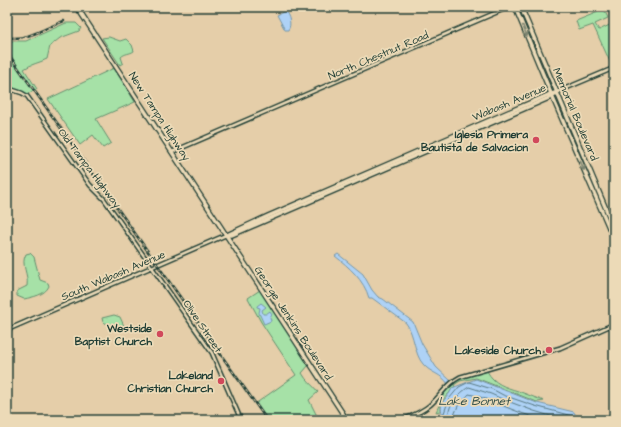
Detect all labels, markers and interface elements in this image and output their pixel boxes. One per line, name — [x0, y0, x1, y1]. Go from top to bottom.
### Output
one-way arrow — [522, 25, 530, 37]
street label: North Chestnut Road — [326, 27, 431, 83]
street label: Memorial Boulevard — [549, 65, 602, 163]
street label: New Tampa Highway — [124, 69, 194, 164]
street label: Wabash Avenue — [470, 80, 548, 125]
street label: Old Tampa Highway — [54, 125, 125, 212]
place label: Iglesia Primera Bautista de Salvacion — [421, 127, 528, 155]
marker: Iglesia Primera Bautista de Salvacion — [531, 135, 541, 145]
one-way arrow — [578, 158, 586, 170]
street label: South Wabash Avenue — [59, 247, 168, 304]
street label: George Jenkins Boulevard — [250, 263, 336, 384]
street label: Olive Street — [179, 297, 226, 356]
place label: Westside Baptist Church — [75, 321, 153, 350]
marker: Westside Baptist Church — [155, 329, 165, 339]
place label: Lakeside Church — [455, 343, 542, 358]
marker: Lakeside Church — [544, 345, 554, 355]
place label: Lakeland Christian Church — [128, 368, 214, 396]
marker: Lakeland Christian Church — [216, 376, 226, 386]
water label: Lake Bonnet — [438, 393, 511, 410]

